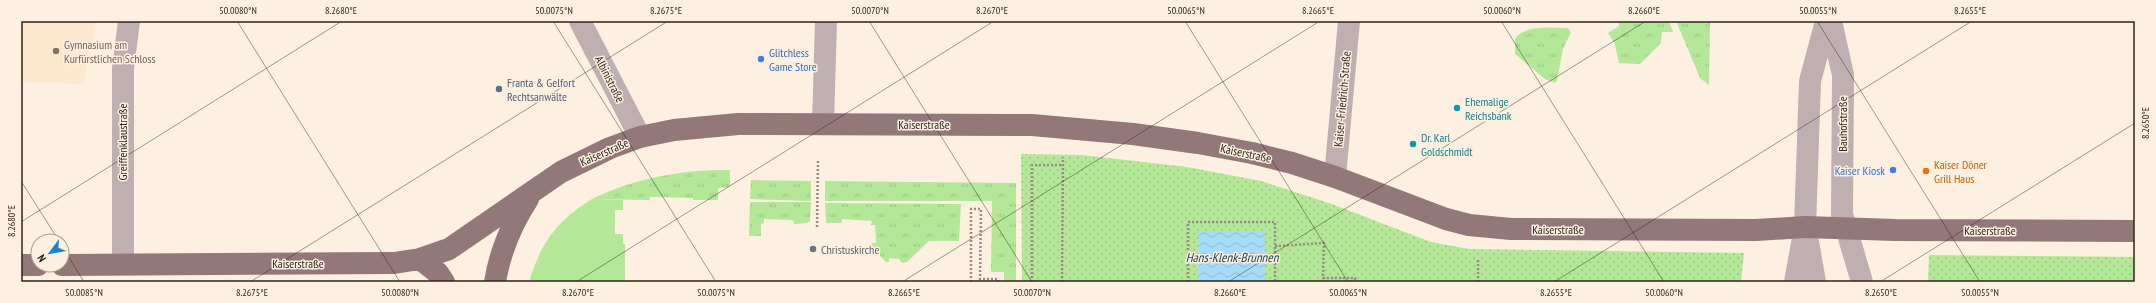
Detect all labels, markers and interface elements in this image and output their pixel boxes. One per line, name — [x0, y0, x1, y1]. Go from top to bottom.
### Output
text: 50.0080°N — [219, 4, 257, 17]
text: 8.2680°E — [325, 4, 357, 17]
text: 50.0075°N — [535, 4, 573, 17]
text: 8.2675°E — [650, 4, 682, 17]
text: 50.0070°N — [851, 4, 889, 17]
text: 8.2670°E — [976, 4, 1008, 17]
text: 50.0065°N — [1167, 4, 1205, 17]
text: 8.2665°E — [1302, 4, 1334, 17]
text: 50.0060°N — [1483, 4, 1521, 17]
text: 8.2660°E — [1628, 4, 1660, 17]
text: 50.0055°N — [1799, 4, 1837, 17]
text: 8.2655°E — [1954, 4, 1986, 17]
place label: Gymnasium am Kurfürstlichen Schloss — [64, 37, 156, 66]
place label: Glitchless Game Store — [769, 45, 817, 74]
marker: Gymnasium am Kurfürstlichen Schloss — [51, 46, 61, 56]
street label: Kaiser-Friedrich-Straße — [1330, 50, 1354, 148]
street label: Albinistraße — [592, 53, 628, 105]
marker: Glitchless Game Store — [756, 54, 766, 64]
place label: Franta & Gelfort Rechtsanwälte — [507, 75, 576, 104]
marker: Franta & Gelfort Rechtsanwälte — [494, 84, 504, 94]
place label: Ehemalige Reichsbank — [1465, 94, 1512, 123]
street label: Bauhofstraße — [1835, 96, 1850, 152]
marker: Ehemalige Reichsbank — [1452, 103, 1462, 113]
street label: Greiffenklaustraße — [115, 104, 130, 180]
text: 8.2650°E — [2139, 107, 2152, 139]
street label: Kaiserstraße — [898, 117, 950, 132]
place label: Dr. Karl Goldschmidt — [1421, 130, 1473, 159]
street label: Kaiserstraße — [577, 135, 631, 169]
marker: Dr. Karl Goldschmidt — [1408, 139, 1418, 149]
street label: Kaiserstraße — [1219, 140, 1273, 166]
place label: Kaiser Döner Grill Haus — [1934, 157, 1988, 186]
place label: Kaiser Kiosk — [1835, 163, 1885, 178]
marker: Kaiser Kiosk — [1888, 165, 1898, 175]
marker: Kaiser Döner Grill Haus — [1921, 166, 1931, 176]
text: 8.2680°E — [5, 205, 18, 237]
street label: Kaiserstraße — [1532, 222, 1584, 237]
street label: Kaiserstraße — [1964, 223, 2016, 238]
north arrow — [30, 233, 70, 273]
place label: Christuskirche — [821, 242, 879, 257]
marker: Christuskirche — [808, 244, 818, 254]
water label: Hans-Klenk-Brunnen — [1186, 249, 1280, 266]
text: N — [34, 252, 49, 265]
street label: Kaiserstraße — [272, 256, 324, 271]
text: 50.0085°N — [65, 286, 103, 299]
text: 8.2675°E — [236, 286, 268, 299]
text: 50.0080°N — [381, 286, 419, 299]
text: 8.2670°E — [562, 286, 594, 299]
text: 50.0075°N — [697, 286, 735, 299]
text: 8.2665°E — [888, 286, 920, 299]
text: 50.0070°N — [1013, 286, 1051, 299]
text: 8.2660°E — [1214, 286, 1246, 299]
text: 50.0065°N — [1329, 286, 1367, 299]
text: 8.2655°E — [1540, 286, 1572, 299]
text: 50.0060°N — [1645, 286, 1683, 299]
text: 8.2650°E — [1865, 286, 1897, 299]
text: 50.0055°N — [1961, 286, 1999, 299]

